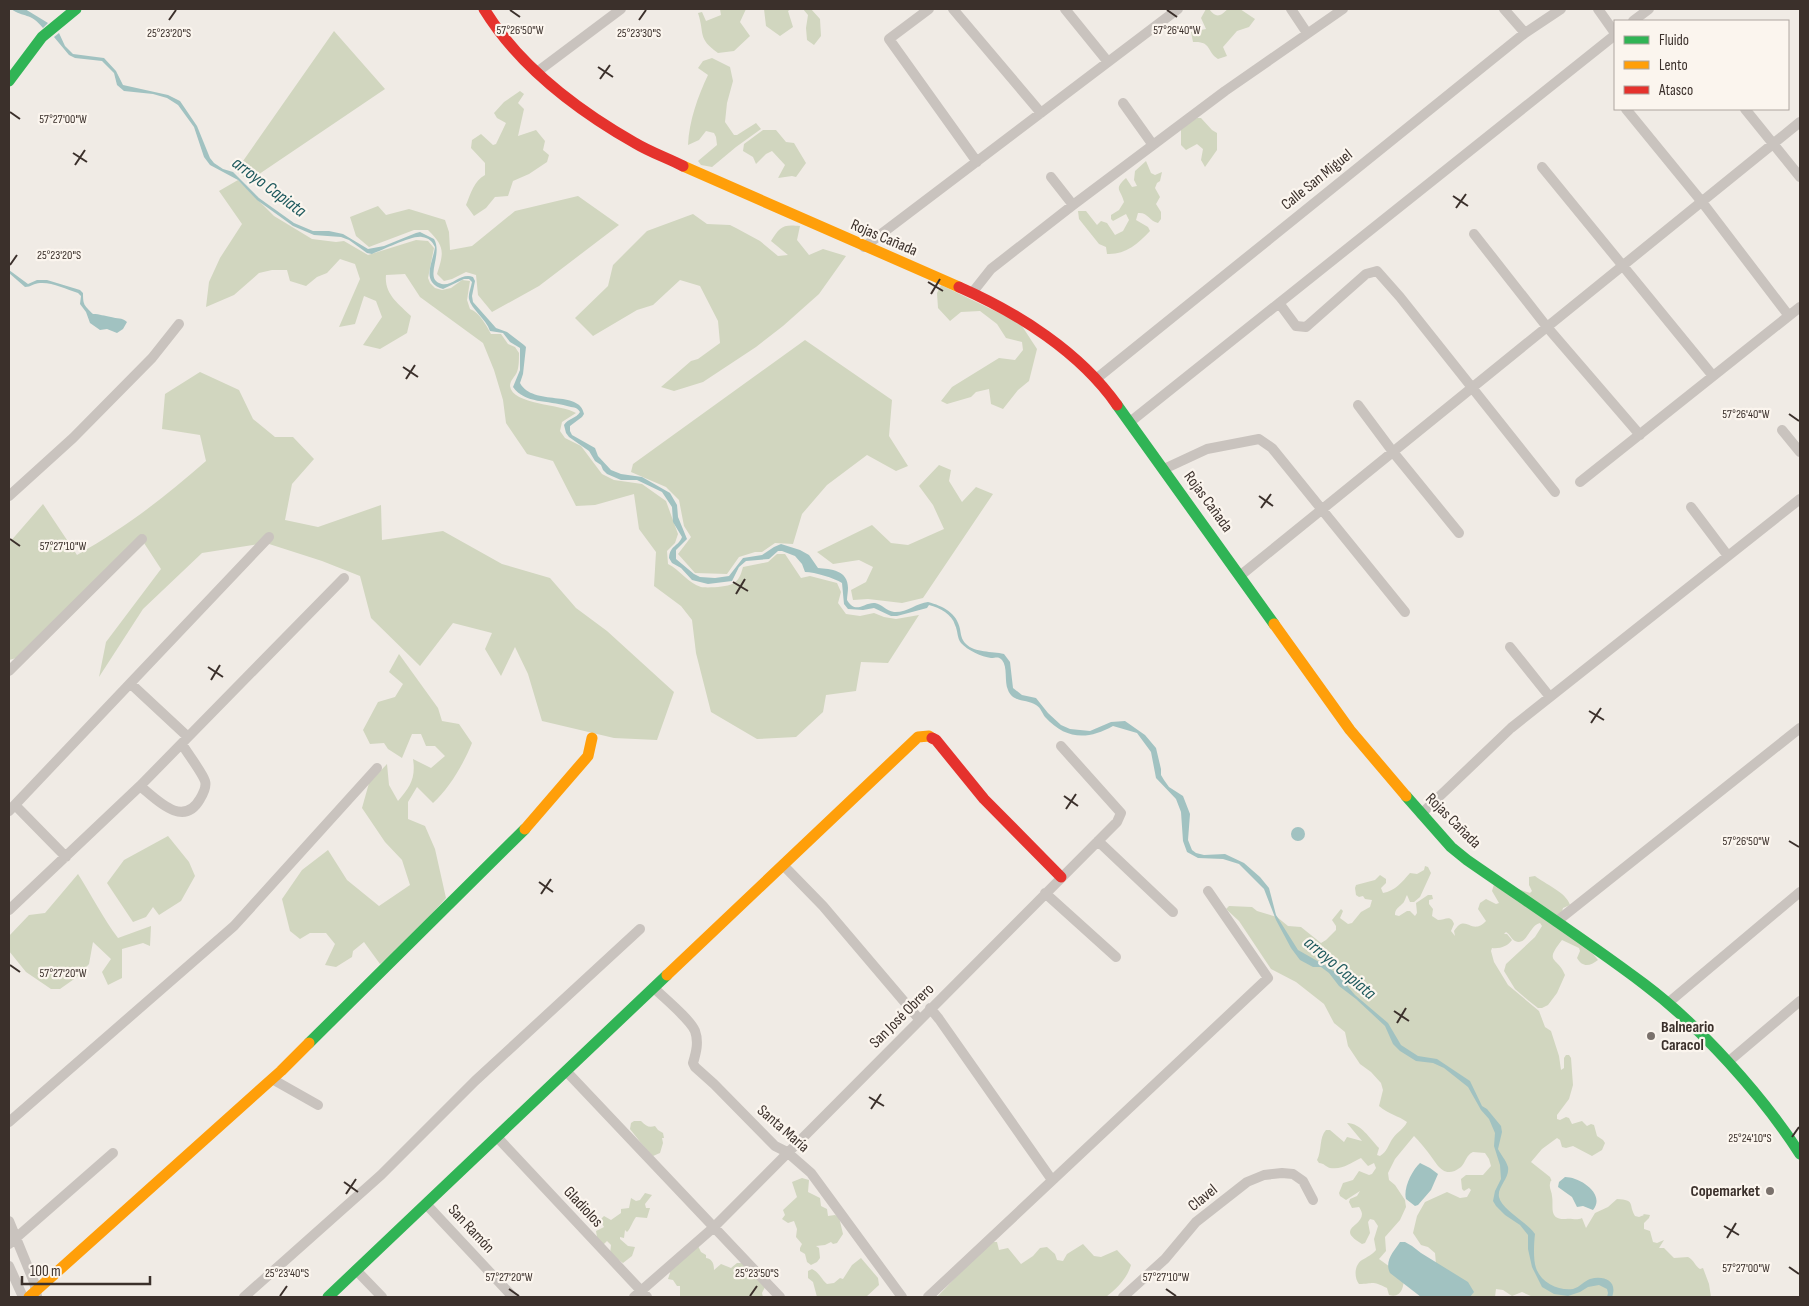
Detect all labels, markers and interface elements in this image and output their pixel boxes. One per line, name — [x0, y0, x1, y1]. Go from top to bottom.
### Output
legend — [1614, 20, 1789, 110]
text: 57°26'50"W — [496, 23, 544, 38]
text: 57°26'40"W — [1153, 23, 1201, 38]
text: 25°23'20"S — [147, 26, 191, 41]
text: 25°23'30"S — [617, 26, 661, 41]
text: Fluido — [1659, 31, 1689, 50]
text: Lento — [1659, 56, 1688, 75]
text: Atasco — [1658, 81, 1693, 100]
text: 57°27'00"W — [39, 112, 87, 127]
street label: Calle San Miguel — [1278, 146, 1356, 214]
water label: arroyo Capiata — [228, 152, 311, 222]
street label: Rojas Cañada — [848, 215, 920, 261]
text: 25°23'20"S — [37, 248, 81, 263]
text: 57°26'40"W — [1722, 407, 1770, 422]
street label: Rojas Cañada — [1180, 468, 1236, 536]
text: 57°27'10"W — [40, 539, 86, 554]
street label: Rojas Cañada — [1421, 789, 1485, 853]
text: 57°26'50"W — [1722, 834, 1770, 849]
water label: arroyo Capiata — [1300, 932, 1381, 1005]
text: 57°27'20"W — [39, 966, 87, 981]
street label: San José Obrero — [866, 980, 938, 1052]
place label: Balneario Caracol — [1661, 1018, 1714, 1055]
marker: Balneario Caracol — [1645, 1030, 1657, 1042]
street label: Santa María — [753, 1101, 813, 1157]
text: 25°24'10"S — [1728, 1131, 1772, 1146]
street label: Clavel — [1184, 1180, 1222, 1216]
place label: Copemarket — [1691, 1182, 1760, 1201]
street label: Gladiolos — [559, 1183, 607, 1232]
marker: Copemarket — [1764, 1185, 1776, 1197]
street label: San Ramón — [444, 1201, 498, 1257]
scale bar — [22, 1254, 150, 1286]
text: 57°27'00"W — [1722, 1261, 1770, 1276]
text: 100 m — [30, 1262, 61, 1281]
text: 25°23'40"S — [265, 1266, 309, 1281]
text: 25°23'50"S — [735, 1266, 779, 1281]
text: 57°27'20"W — [485, 1270, 533, 1285]
text: 57°27'10"W — [1143, 1270, 1189, 1285]

